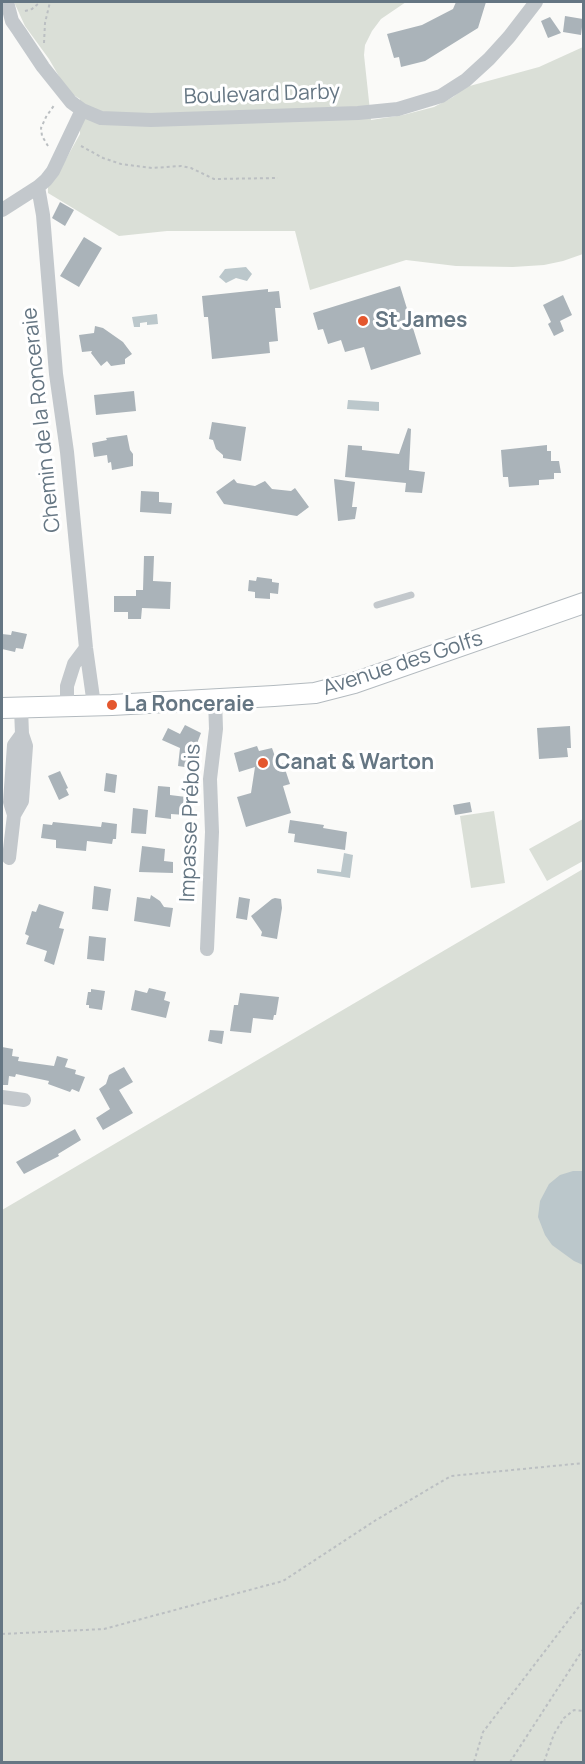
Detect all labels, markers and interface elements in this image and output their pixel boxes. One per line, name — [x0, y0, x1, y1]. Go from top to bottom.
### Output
street label: Boulevard Darby — [183, 80, 341, 110]
street label: Chemin de la Ronceraie — [18, 306, 66, 534]
place label: St James — [375, 308, 467, 334]
marker: St James — [356, 314, 370, 328]
street label: Avenue des Golfs — [320, 626, 486, 702]
place label: La Ronceraie — [124, 692, 254, 718]
marker: La Ronceraie — [105, 698, 119, 712]
street label: Impasse Prébois — [176, 743, 206, 903]
place label: Canat & Warton — [275, 750, 434, 776]
marker: Canat & Warton — [256, 756, 270, 770]

